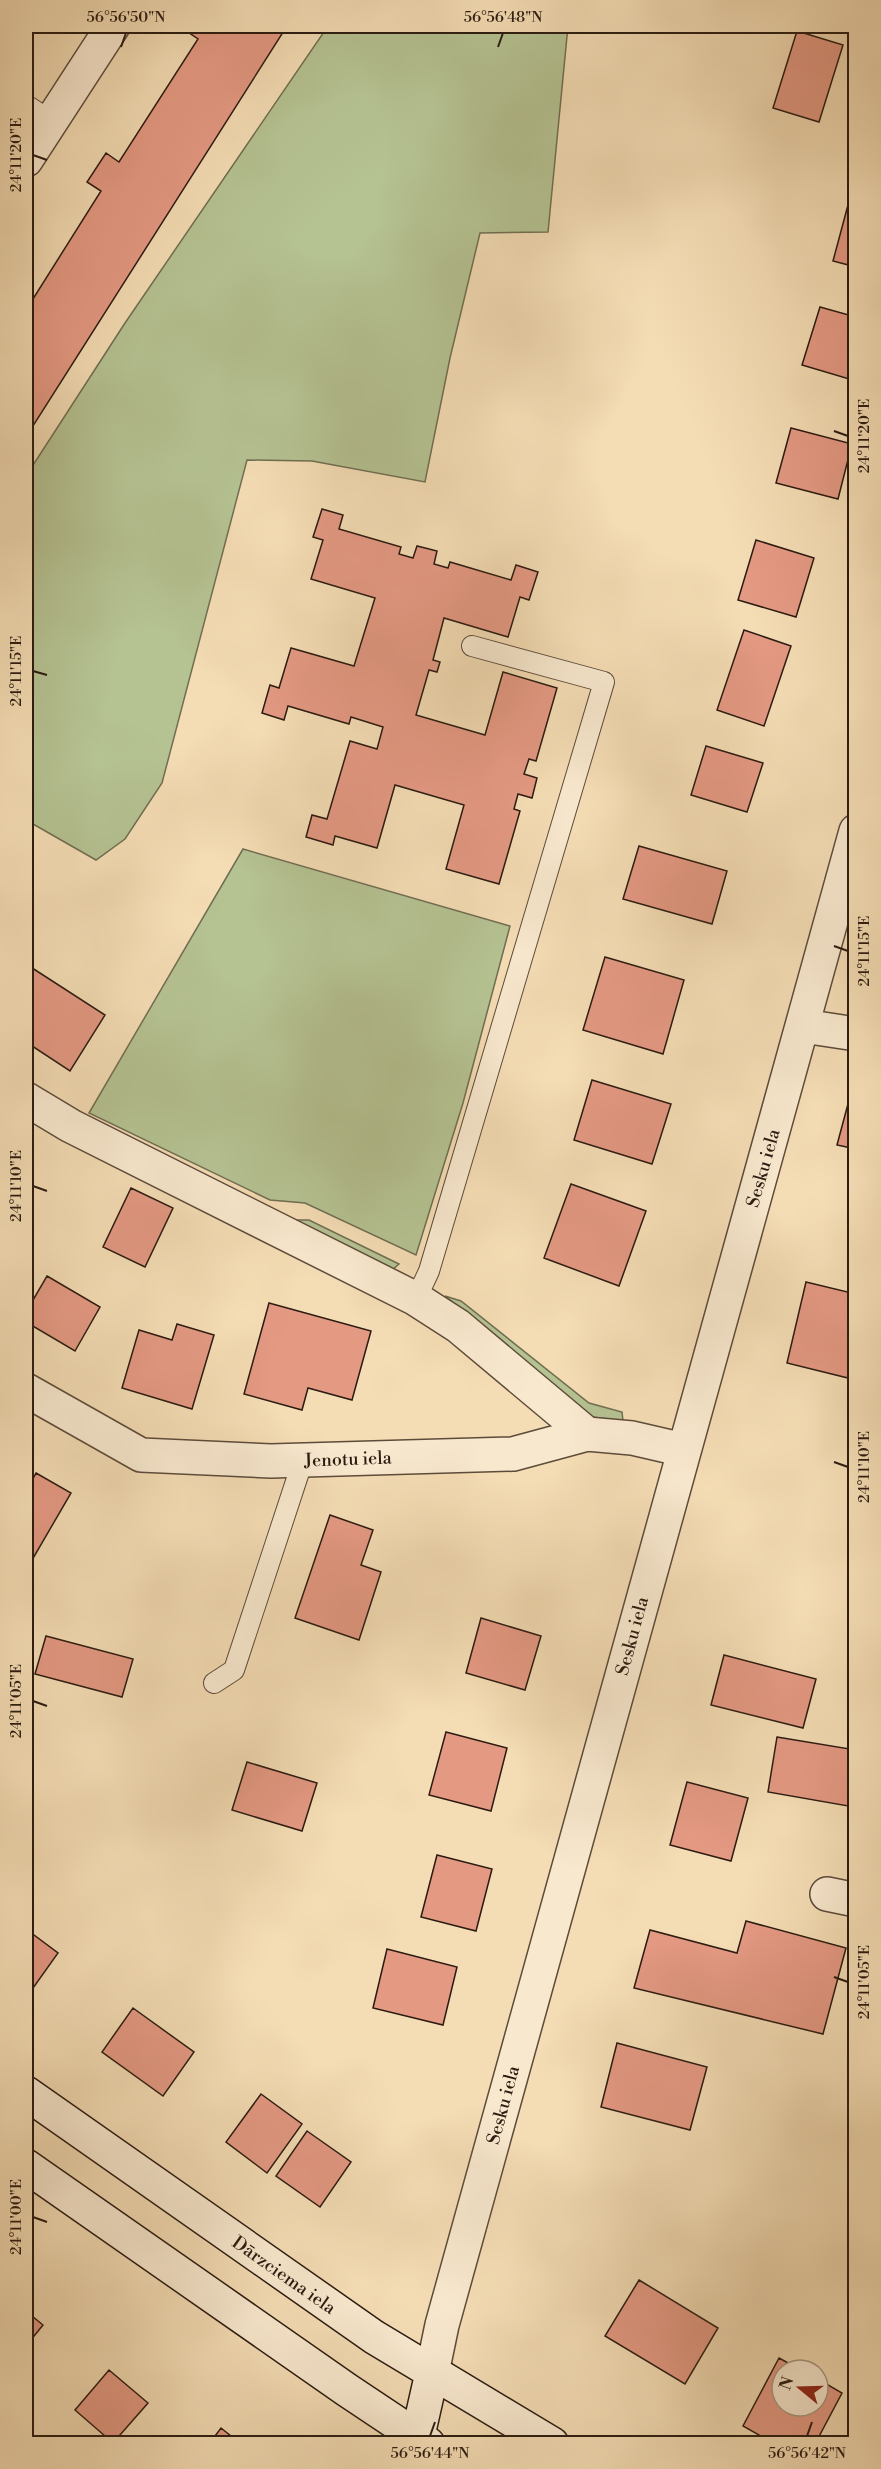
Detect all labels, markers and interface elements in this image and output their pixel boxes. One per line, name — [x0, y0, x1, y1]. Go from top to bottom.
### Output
text: 56°56'50"N — [87, 8, 165, 27]
text: 56°56'48"N — [464, 8, 542, 27]
text: 24°11'20"E — [7, 118, 26, 192]
text: 24°11'20"E — [855, 399, 874, 473]
text: 24°11'15"E — [7, 636, 26, 706]
text: 24°11'15"E — [855, 916, 874, 986]
street label: Sesku iela — [741, 1125, 786, 1210]
text: 24°11'10"E — [7, 1150, 26, 1222]
text: 24°11'10"E — [855, 1431, 874, 1503]
street label: Jenotu iela — [303, 1446, 393, 1473]
street label: Sesku iela — [611, 1593, 654, 1678]
text: 24°11'05"E — [7, 1664, 26, 1738]
text: 24°11'05"E — [855, 1945, 874, 2019]
street label: Sesku iela — [482, 2062, 525, 2147]
text: 24°11'00"E — [7, 2179, 26, 2255]
street label: Dārzciema iela — [227, 2231, 341, 2320]
north arrow — [770, 2358, 830, 2418]
text: N — [775, 2374, 798, 2393]
text: 56°56'44"N — [391, 2444, 469, 2463]
text: 56°56'42"N — [768, 2444, 846, 2463]

